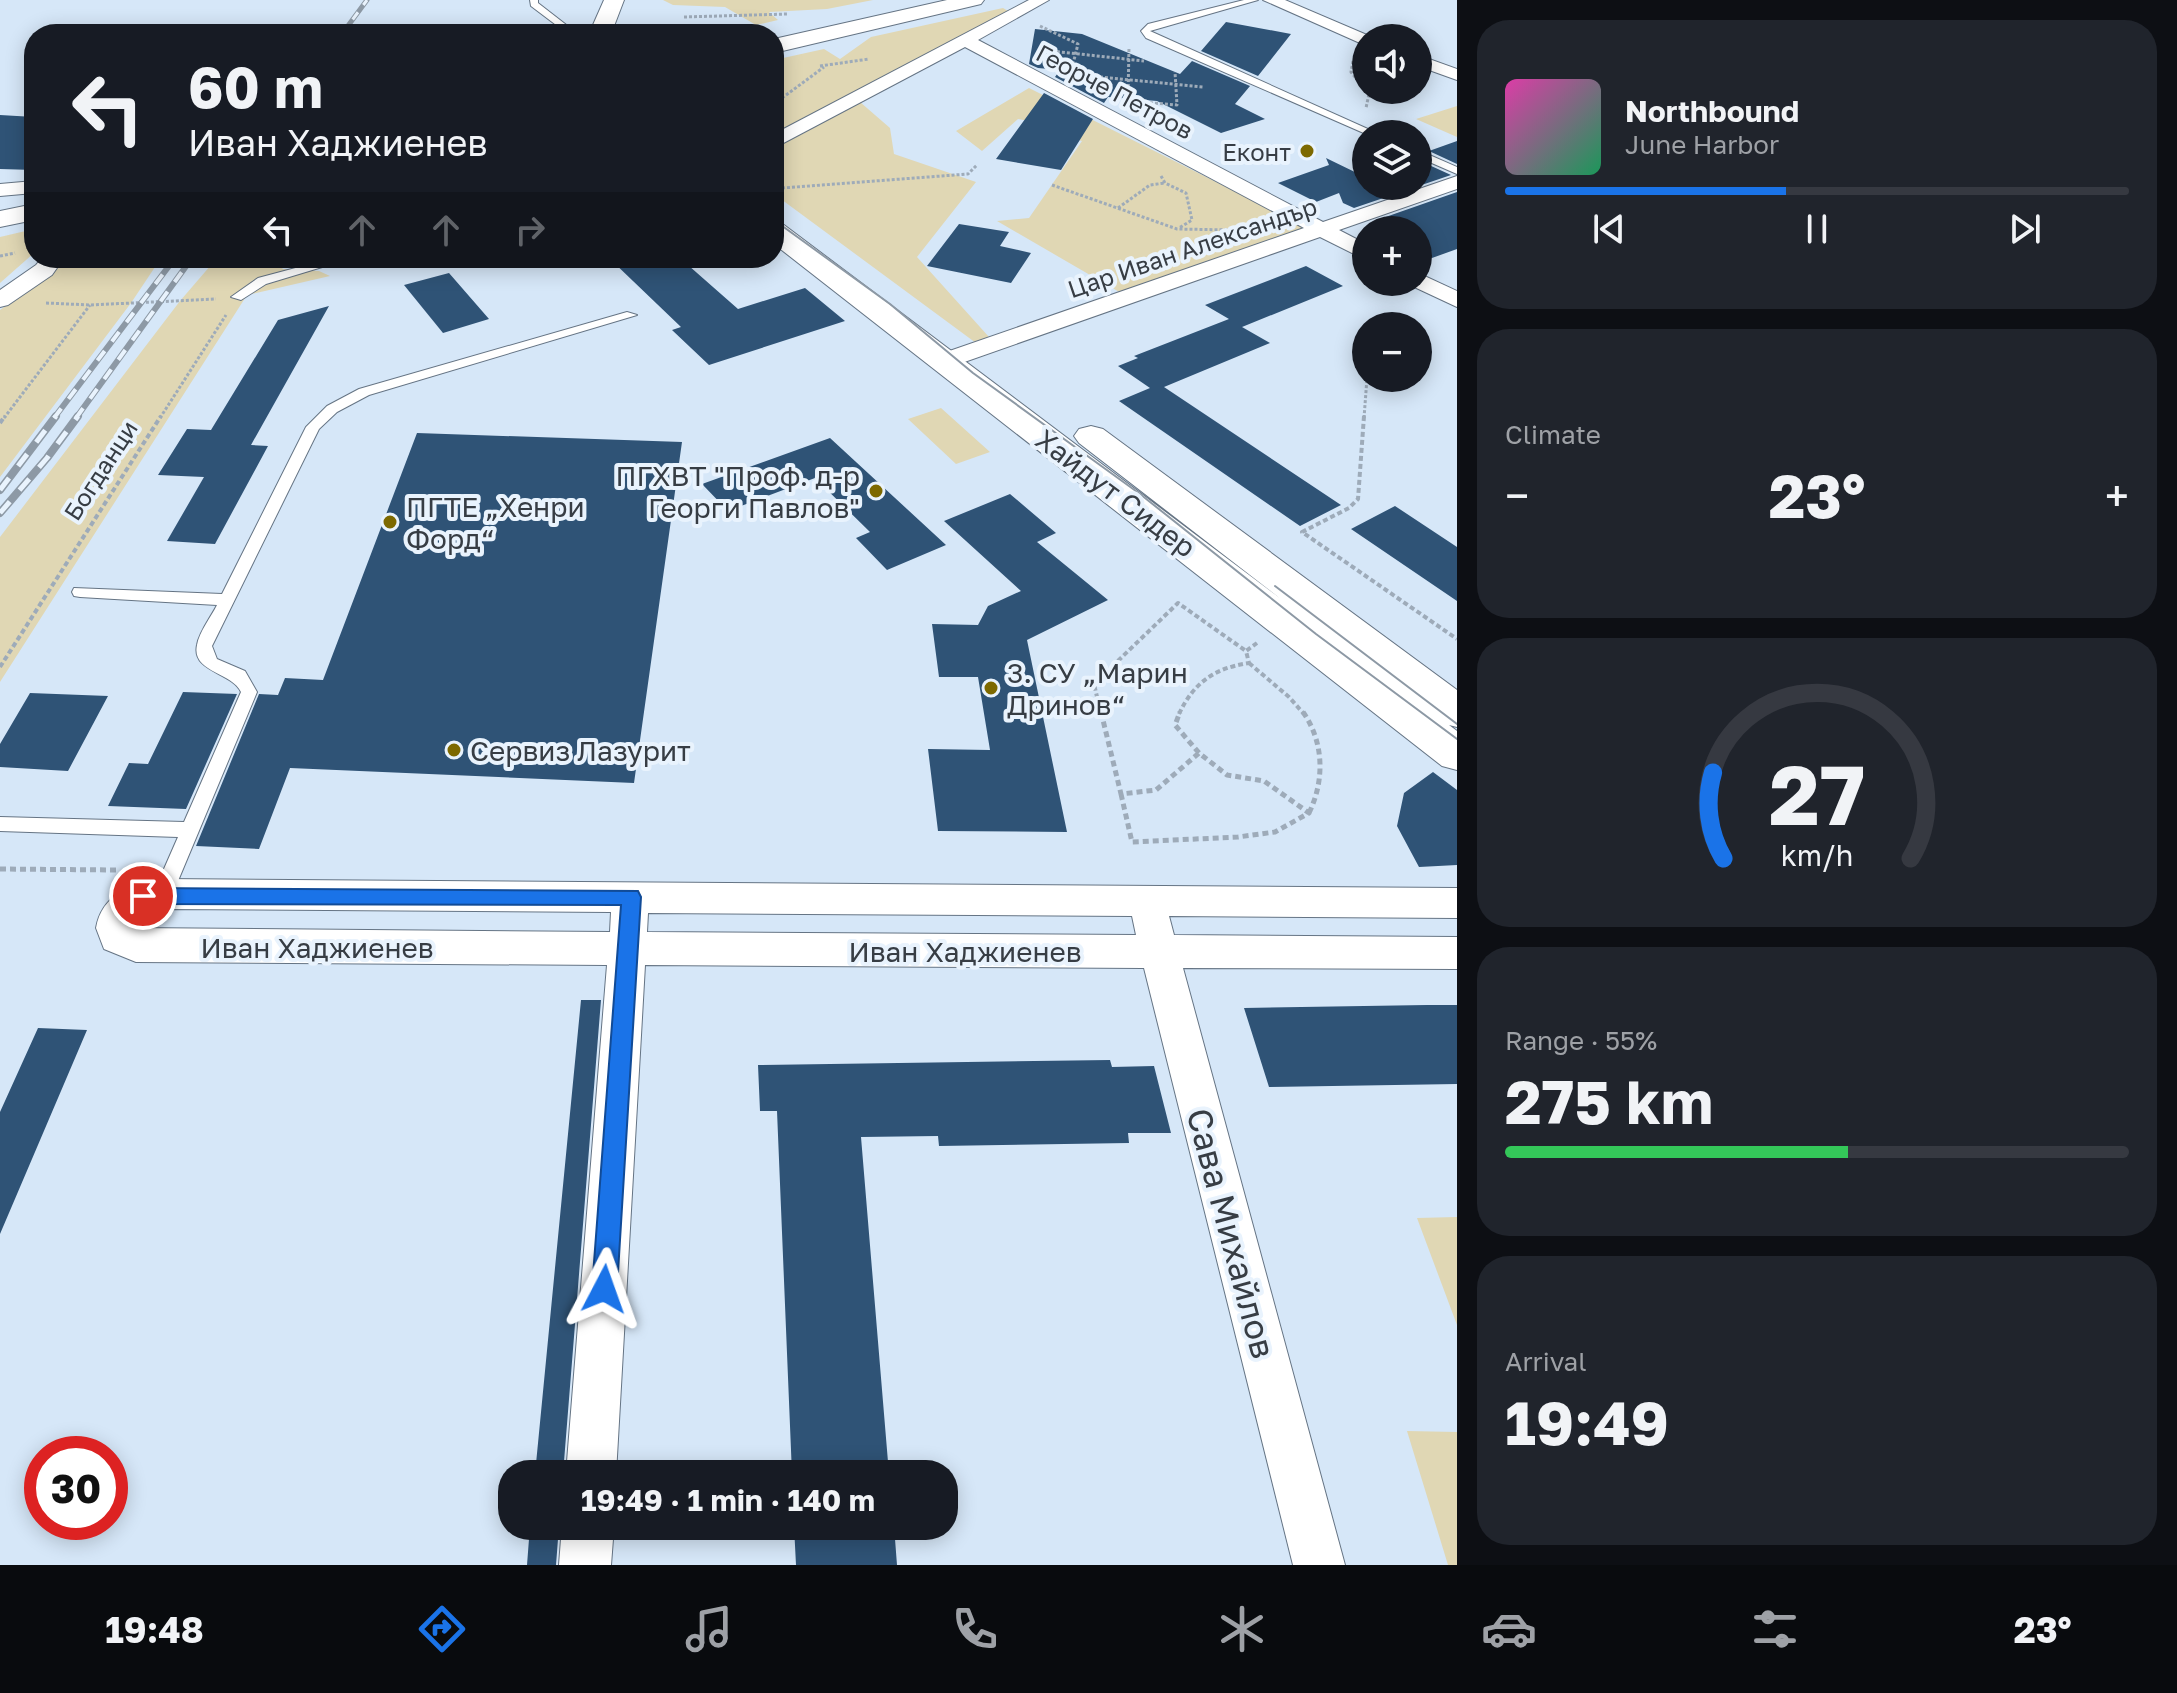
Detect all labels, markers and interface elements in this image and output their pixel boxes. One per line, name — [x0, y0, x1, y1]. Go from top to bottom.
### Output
map controls — [1352, 24, 1432, 392]
button: sound — [1352, 24, 1432, 104]
street label: Георче Петров — [1032, 38, 1198, 144]
text: 60 m — [188, 53, 323, 120]
icon: left — [56, 56, 160, 160]
text: Northbound — [1625, 93, 1799, 129]
button: layers — [1352, 120, 1432, 200]
text: Иван Хаджиенев — [188, 121, 488, 164]
text: June Harbor — [1625, 129, 1779, 160]
place label: Еконт — [1222, 137, 1291, 166]
marker: Еконт — [1298, 142, 1316, 160]
street label: Цар Иван Александър — [1064, 191, 1320, 303]
icon: previous — [1587, 207, 1631, 251]
icon: pause — [1795, 207, 1839, 251]
icon: next — [2003, 207, 2047, 251]
icon: left — [256, 208, 300, 252]
icon: ahead — [340, 208, 384, 252]
icon: ahead — [424, 208, 468, 252]
icon: right — [508, 208, 552, 252]
button: + — [1352, 216, 1432, 296]
button: − — [1352, 312, 1432, 392]
street label: Богданци — [57, 415, 143, 525]
text: Climate — [1505, 419, 1601, 450]
street label: Хайдут Сидер — [1030, 422, 1202, 564]
place label: ПГХВТ "Проф. д-р Георги Павлов" — [615, 459, 860, 524]
text: 23° — [1769, 459, 1865, 531]
text: − — [1505, 469, 1529, 522]
text: + — [2105, 469, 2129, 522]
marker: ПГХВТ "Проф. д-р Георги Павлов" — [867, 482, 885, 500]
place label: ПГТЕ „Хенри Форд“ — [406, 490, 585, 555]
marker: ПГТЕ „Хенри Форд“ — [381, 513, 399, 531]
place label: 3. СУ „Марин Дринов“ — [1007, 656, 1188, 721]
marker: 3. СУ „Марин Дринов“ — [982, 679, 1000, 697]
place label: Сервиз Лазурит — [470, 734, 691, 767]
marker: Сервиз Лазурит — [445, 741, 463, 759]
text: 27 — [1769, 742, 1865, 842]
text: km/h — [1781, 838, 1853, 872]
pin — [109, 862, 177, 930]
icon: arrive — [121, 874, 165, 918]
street label: Иван Хаджиенев — [200, 931, 434, 964]
street label: Иван Хаджиенев — [848, 935, 1082, 968]
text: Range · 55% — [1505, 1025, 1657, 1056]
text: 275 km — [1505, 1065, 1713, 1137]
street label: Сава Михайлов — [1179, 1104, 1285, 1362]
position arrow — [562, 1247, 646, 1331]
text: Arrival — [1505, 1346, 1586, 1377]
text: 19:49 — [1505, 1386, 1669, 1458]
speed limit sign: 30 — [24, 1436, 128, 1540]
text: 19:49 · 1 min · 140 m — [581, 1482, 875, 1518]
icon: directions — [414, 1601, 470, 1657]
icon: music — [681, 1601, 737, 1657]
icon: phone — [947, 1601, 1003, 1657]
icon: climate — [1214, 1601, 1270, 1657]
icon: car — [1481, 1601, 1537, 1657]
icon: filters — [1747, 1601, 1803, 1657]
text: 19:48 — [105, 1608, 204, 1651]
text: 23° — [2014, 1608, 2072, 1651]

